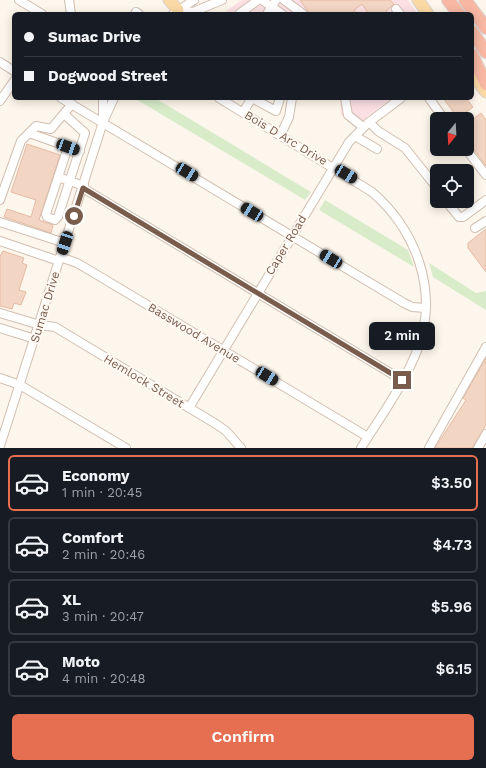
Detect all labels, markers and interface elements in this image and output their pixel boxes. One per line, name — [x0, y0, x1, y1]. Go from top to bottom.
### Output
text: Sumac Drive — [48, 28, 141, 46]
text: Dogwood Street — [48, 67, 167, 85]
street label: Bois D Arc Drive — [242, 108, 330, 168]
north arrow — [430, 112, 474, 156]
map controls — [430, 112, 474, 208]
car — [55, 137, 81, 157]
car — [174, 161, 200, 183]
car — [333, 163, 359, 185]
button: locate — [430, 164, 474, 208]
car — [239, 201, 265, 223]
route start — [65, 207, 83, 225]
street label: Caper Road — [263, 212, 309, 278]
car — [56, 230, 74, 256]
car — [318, 248, 344, 270]
street label: Sumac Drive — [27, 270, 63, 344]
street label: Basswood Avenue — [146, 300, 243, 366]
callout: 2 min — [369, 322, 435, 350]
text: 2 min — [384, 328, 420, 343]
street label: Hemlock Street — [101, 351, 187, 411]
car — [254, 365, 280, 387]
route end — [393, 371, 411, 389]
icon: car — [14, 465, 50, 501]
text: Economy — [62, 467, 129, 485]
text: $3.50 — [431, 474, 472, 492]
text: 1 min · 20:45 — [62, 485, 142, 500]
icon: car — [14, 527, 50, 563]
text: Comfort — [62, 529, 123, 547]
text: $4.73 — [433, 536, 472, 554]
text: 2 min · 20:46 — [62, 547, 145, 562]
icon: car — [14, 589, 50, 625]
text: XL — [62, 591, 81, 609]
text: $5.96 — [431, 598, 472, 616]
text: 3 min · 20:47 — [62, 609, 144, 624]
icon: car — [14, 651, 50, 687]
text: Moto — [62, 653, 100, 671]
text: $6.15 — [436, 660, 472, 678]
text: 4 min · 20:48 — [62, 671, 146, 686]
button: Confirm — [12, 714, 474, 760]

